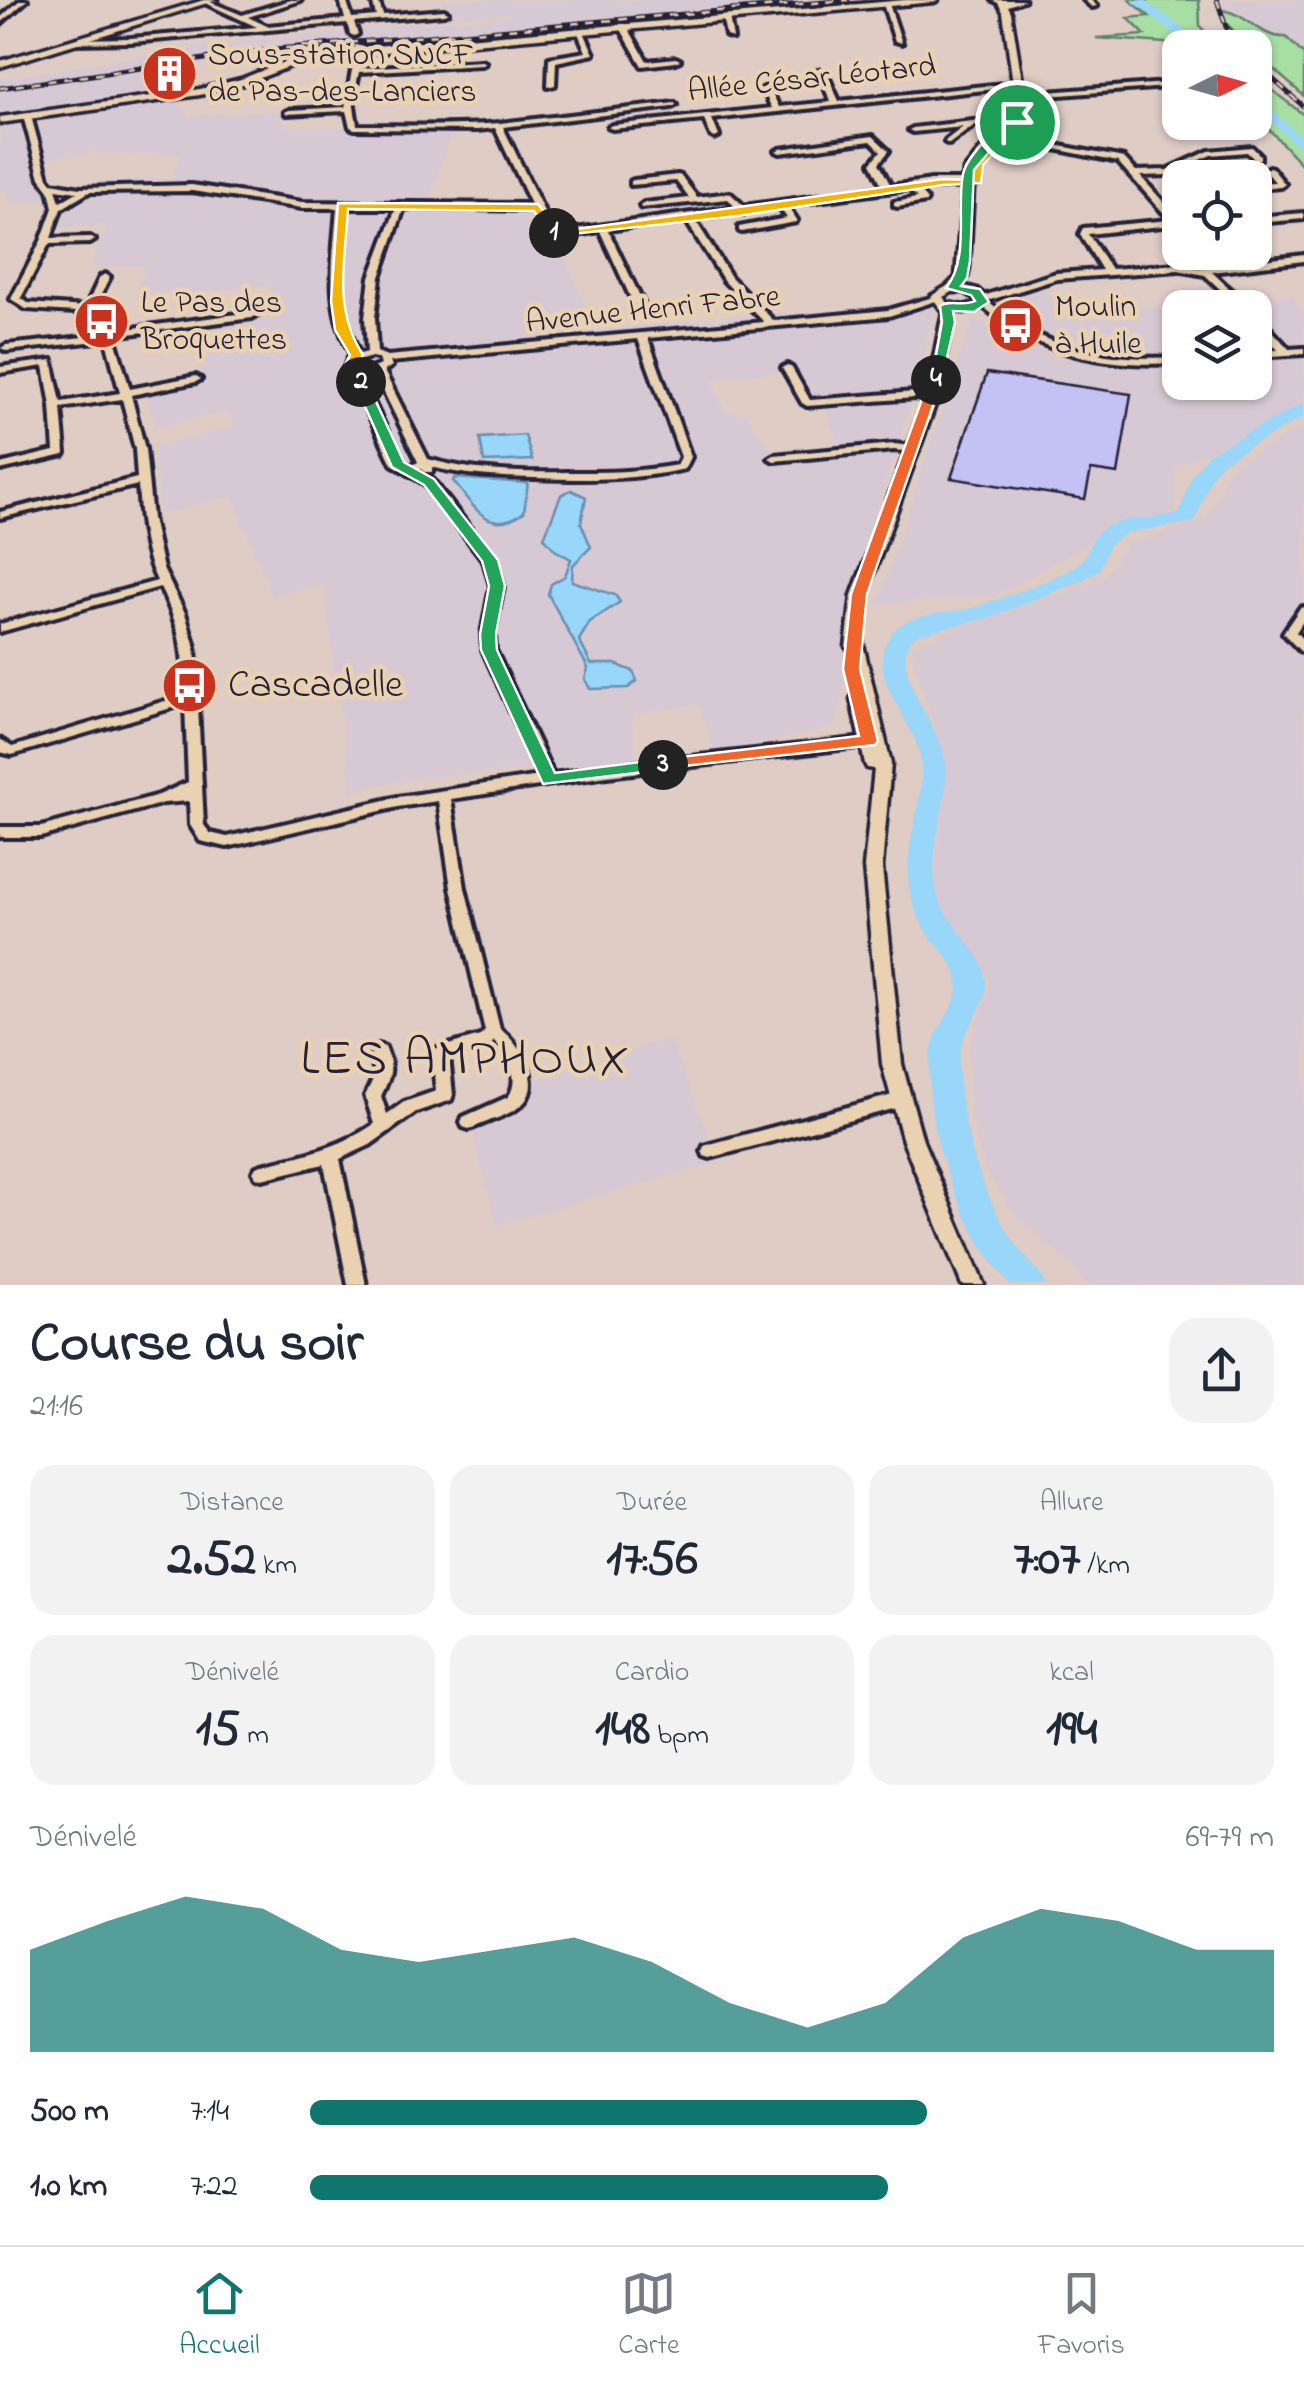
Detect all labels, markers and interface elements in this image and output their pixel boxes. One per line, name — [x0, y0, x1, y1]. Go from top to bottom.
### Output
north arrow — [1162, 30, 1272, 140]
map controls — [1162, 30, 1272, 400]
place label: Sous-station SNCF de Pas-des-Lanciers — [208, 33, 477, 117]
building icon: Sous-station SNCF de Pas-des-Lanciers — [139, 44, 199, 104]
street label: Allée César Léotard — [686, 44, 938, 116]
pin — [975, 80, 1060, 165]
icon: arrive — [990, 95, 1045, 150]
button: locate — [1162, 160, 1272, 270]
pin: 1 — [529, 208, 579, 258]
text: 1 — [550, 212, 558, 253]
street label: Avenue Henri Fabre — [524, 274, 783, 348]
place label: Le Pas des Broquettes — [140, 281, 287, 365]
place label: Moulin à Huile — [1055, 285, 1142, 369]
button: layers — [1162, 290, 1272, 400]
bus stop icon: Le Pas des Broquettes — [72, 292, 132, 352]
bus stop icon: Moulin à Huile — [986, 296, 1046, 356]
pin: 4 — [911, 355, 961, 405]
pin: 2 — [336, 357, 386, 407]
text: 4 — [930, 359, 942, 400]
text: 2 — [354, 361, 368, 402]
bus stop icon: Cascadelle — [159, 656, 219, 716]
place label: Cascadelle — [228, 657, 403, 716]
pin: 3 — [638, 740, 688, 790]
text: 3 — [657, 744, 669, 785]
district label: LES AMPHOUX — [301, 1024, 631, 1097]
text: Course du soir — [30, 1306, 363, 1386]
button: share — [1169, 1318, 1274, 1423]
text: 21:16 — [30, 1384, 83, 1431]
text: Distance — [181, 1483, 284, 1524]
text: Durée — [617, 1483, 687, 1524]
text: Allure — [1040, 1483, 1104, 1524]
text: 2.52 — [168, 1524, 256, 1597]
text: 17:56 — [606, 1524, 698, 1597]
text: 7:07 — [1013, 1524, 1080, 1597]
text: km — [256, 1546, 297, 1587]
text: /km — [1080, 1546, 1130, 1587]
text: Dénivelé — [186, 1653, 279, 1694]
text: Cardio — [615, 1653, 689, 1694]
text: kcal — [1049, 1653, 1094, 1694]
text: 15 — [196, 1694, 240, 1767]
text: 148 — [595, 1694, 650, 1767]
text: 194 — [1046, 1694, 1097, 1767]
text: m — [240, 1716, 269, 1757]
text: bpm — [650, 1716, 709, 1757]
text: Dénivelé — [30, 1815, 137, 1862]
text: 69–79 m — [1185, 1815, 1274, 1862]
text: 500 m — [30, 2089, 109, 2136]
text: 7:14 — [190, 2089, 229, 2136]
text: 1.0 km — [30, 2164, 107, 2211]
text: 7:22 — [190, 2164, 238, 2211]
tab: Accueil — [179, 2266, 260, 2367]
tab: Carte — [618, 2266, 679, 2367]
tab: Favoris — [1038, 2266, 1125, 2367]

